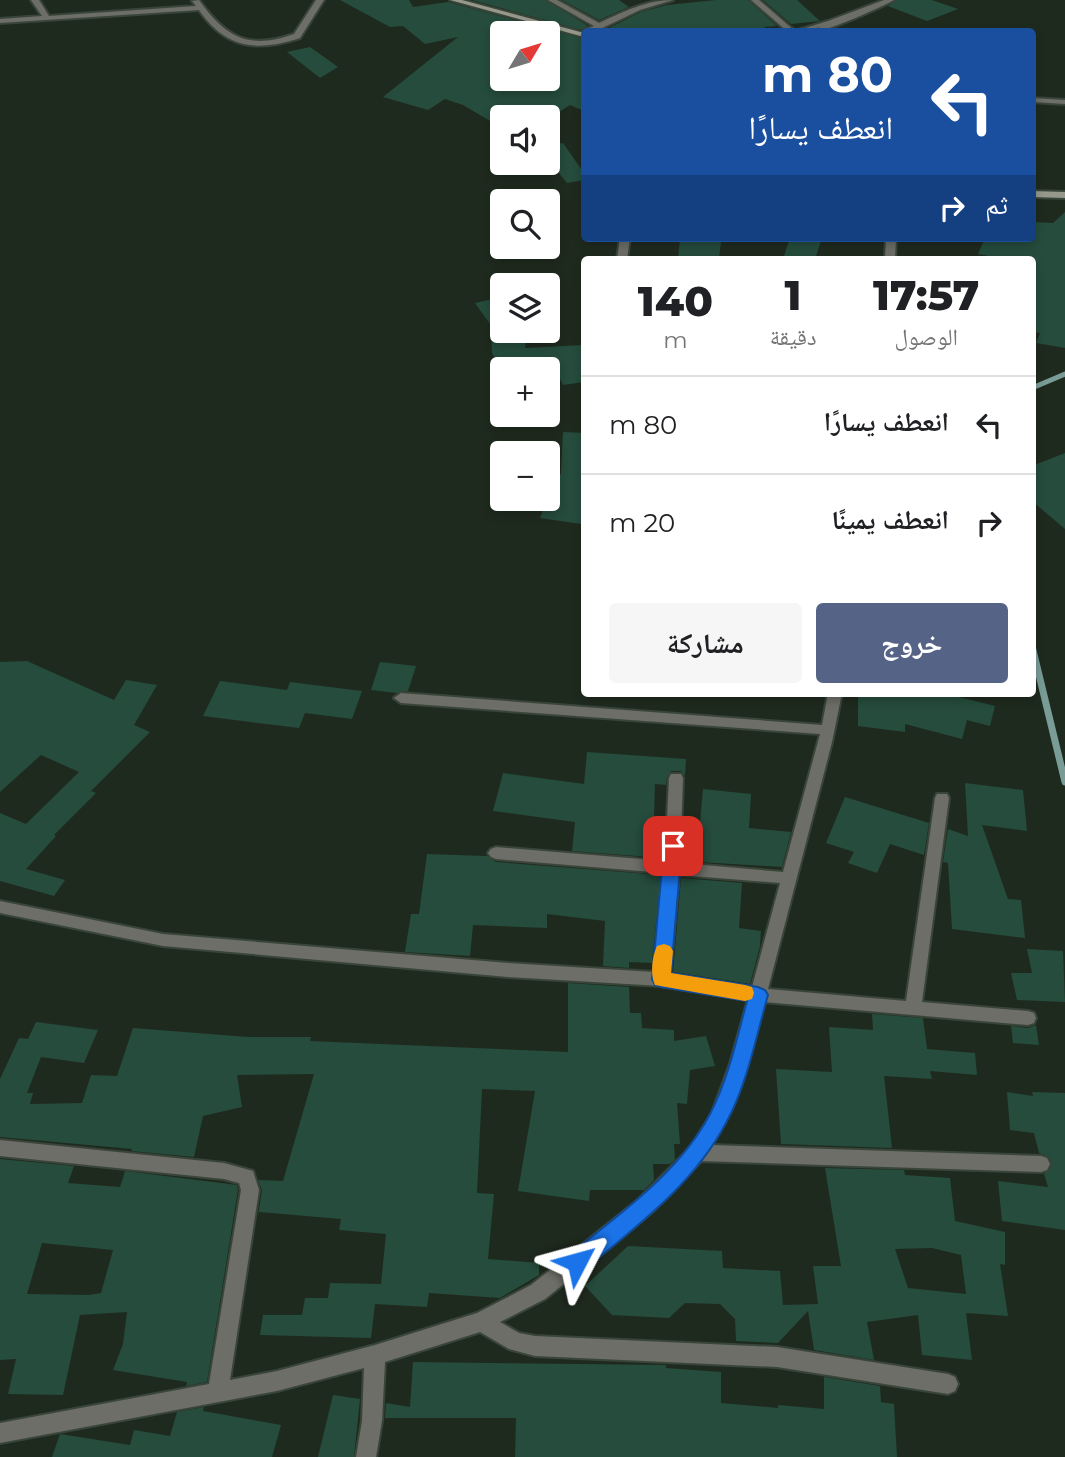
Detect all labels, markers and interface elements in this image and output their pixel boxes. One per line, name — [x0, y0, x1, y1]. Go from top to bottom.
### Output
north arrow — [490, 21, 560, 91]
map controls — [490, 21, 560, 511]
text: 80 m — [762, 45, 893, 104]
icon: left — [917, 56, 1008, 147]
button: sound — [490, 105, 560, 175]
text: انعطف يسارًا — [748, 108, 893, 147]
button: search — [490, 189, 560, 259]
icon: right — [933, 189, 971, 227]
text: ثم — [985, 189, 1008, 221]
text: 1 — [785, 269, 802, 321]
text: 17:57 — [873, 269, 979, 321]
button: layers — [490, 273, 560, 343]
text: 140 — [638, 275, 713, 327]
text: دقيقة — [770, 323, 816, 351]
text: الوصول — [894, 323, 958, 351]
text: m — [663, 326, 688, 354]
button: + — [490, 357, 560, 427]
text: انعطف يسارًا — [824, 406, 949, 438]
icon: left — [970, 406, 1008, 444]
text: 80 m — [609, 409, 677, 441]
button: − — [490, 441, 560, 511]
text: انعطف يمينًا — [831, 504, 949, 536]
icon: right — [970, 504, 1008, 542]
text: 20 m — [609, 507, 675, 539]
button: مشاركة — [609, 603, 802, 683]
button: خروج — [816, 603, 1008, 683]
pin — [643, 816, 703, 876]
icon: arrive — [654, 827, 692, 865]
position arrow — [540, 1225, 614, 1299]

